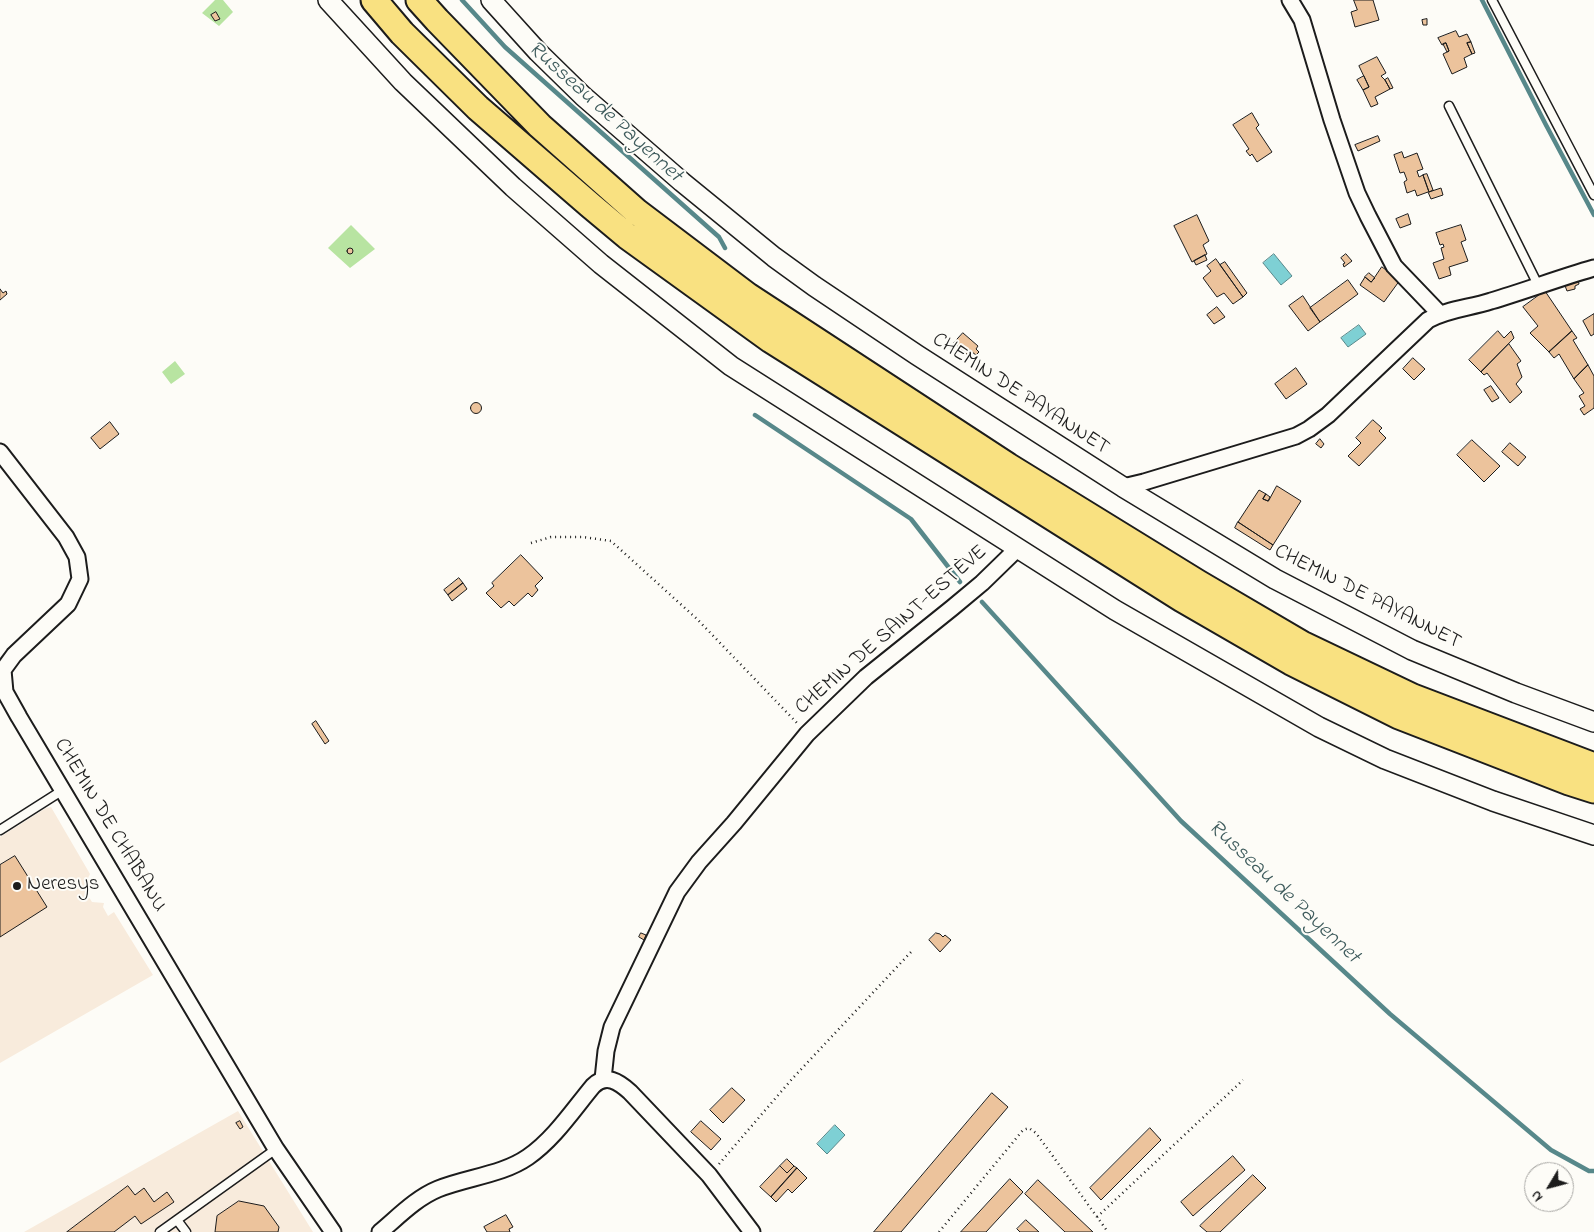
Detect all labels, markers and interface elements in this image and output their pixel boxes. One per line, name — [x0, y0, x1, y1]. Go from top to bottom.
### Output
water label: Russeau de Payennet — [521, 37, 687, 189]
street label: CHEMIN DE PAYANNET — [927, 328, 1113, 462]
street label: CHEMIN DE PAYANNET — [1269, 540, 1465, 656]
street label: CHEMIN DE SAINT-ESTÈVE — [791, 541, 993, 721]
street label: CHEMIN DE CHABANU — [47, 735, 171, 917]
water label: Russeau de Payennet — [1201, 816, 1365, 970]
place label: Neresys — [27, 873, 100, 899]
marker: Neresys — [11, 880, 23, 892]
north arrow — [1524, 1162, 1574, 1212]
text: N — [1526, 1186, 1549, 1206]

